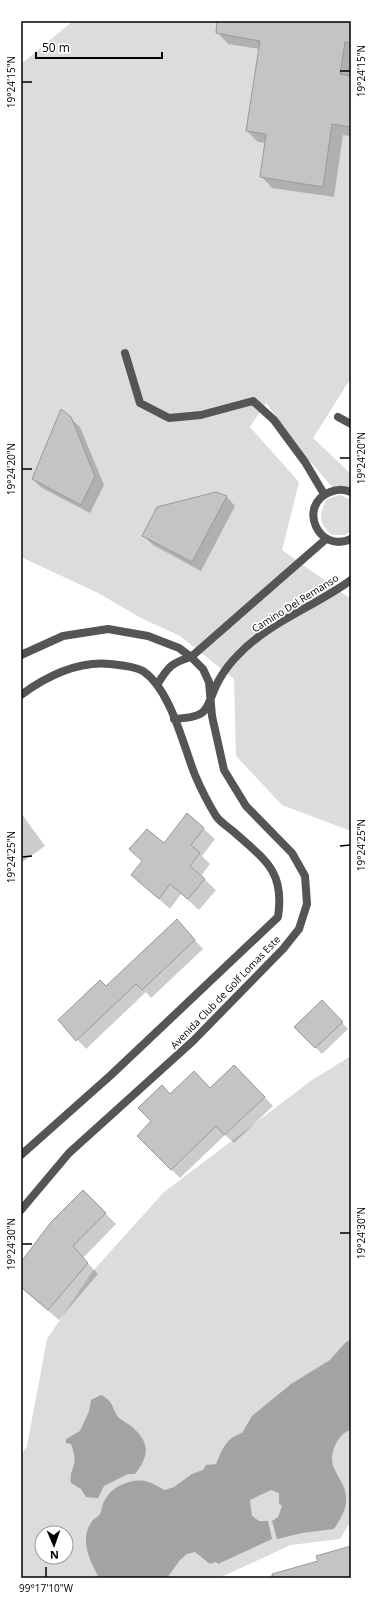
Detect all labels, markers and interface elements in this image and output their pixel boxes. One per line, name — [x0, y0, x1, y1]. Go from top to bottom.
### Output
scale bar — [36, 34, 162, 60]
text: 50 m — [42, 39, 70, 56]
text: 19°24'15"N — [354, 45, 368, 97]
text: 19°24'15"N — [4, 56, 18, 108]
text: 19°24'20"N — [354, 432, 368, 484]
text: 19°24'20"N — [4, 443, 18, 495]
street label: Camino Del Remanso — [249, 571, 341, 635]
text: 19°24'25"N — [354, 819, 368, 871]
text: 19°24'25"N — [4, 831, 18, 883]
street label: Avenida Club de Golf Lomas Este — [167, 932, 283, 1052]
text: 19°24'30"N — [354, 1207, 368, 1259]
text: 19°24'30"N — [4, 1218, 18, 1270]
north arrow — [34, 1525, 74, 1565]
text: N — [50, 1548, 59, 1563]
text: 99°17'10"W — [19, 1581, 74, 1595]

